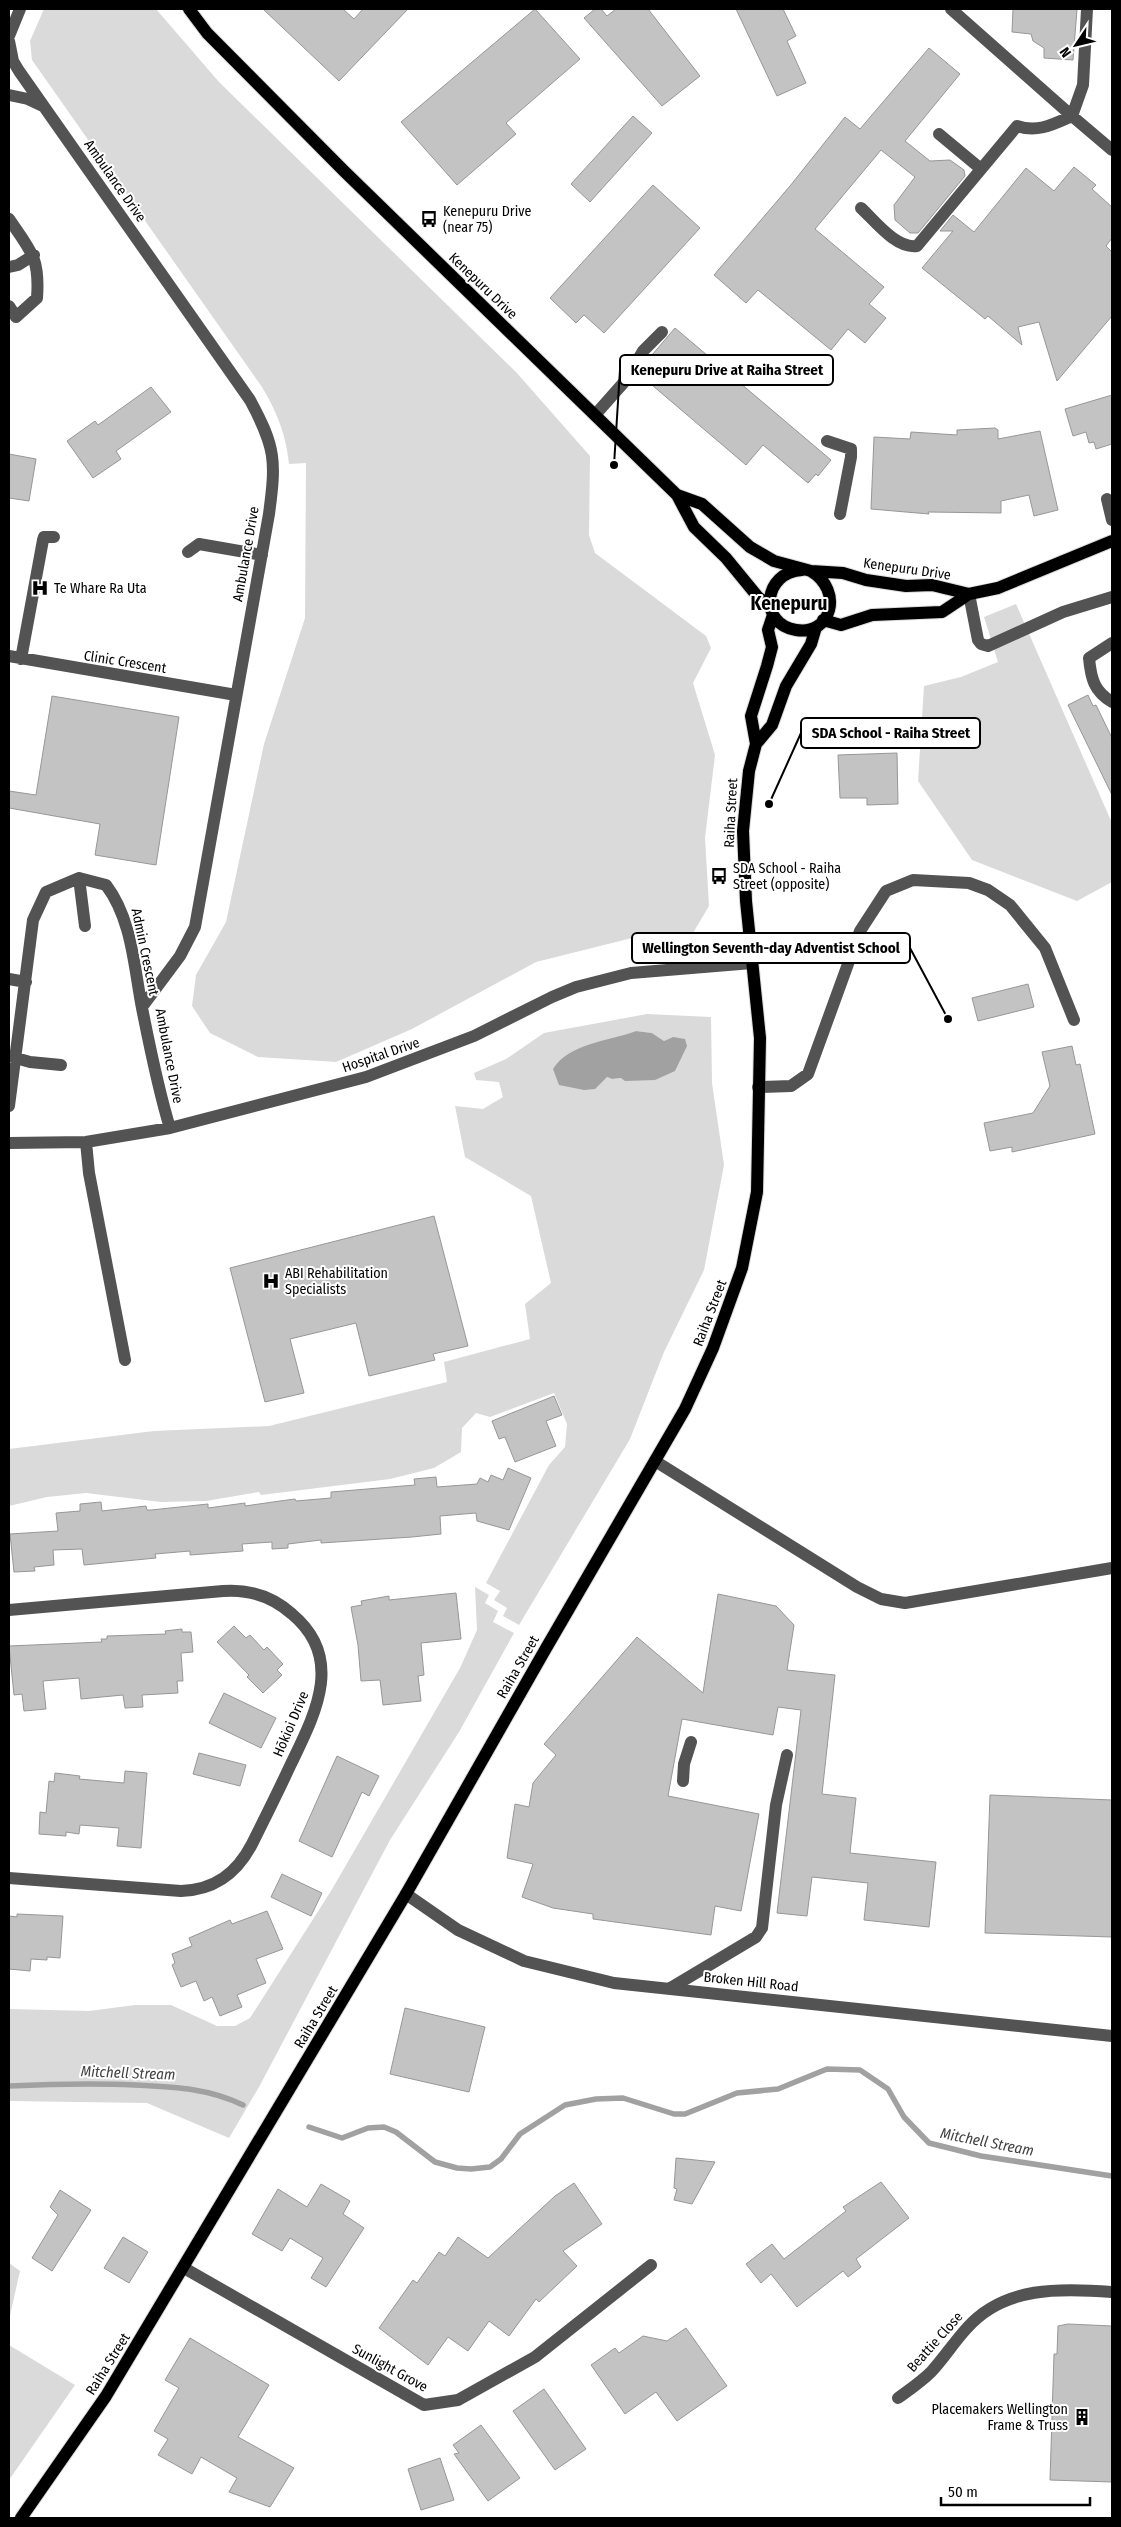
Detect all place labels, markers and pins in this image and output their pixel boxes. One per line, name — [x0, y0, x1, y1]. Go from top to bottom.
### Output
place label: Kenepuru Drive (near 75) — [443, 203, 531, 236]
bus stop icon: Kenepuru Drive (near 75) — [419, 209, 439, 229]
callout: Kenepuru Drive at Raiha Street — [620, 355, 833, 385]
hospital icon: Te Whare Ra Uta — [30, 578, 50, 598]
place label: Te Whare Ra Uta — [54, 580, 147, 597]
callout: SDA School - Raiha Street — [801, 718, 980, 748]
place label: SDA School - Raiha Street (opposite) — [733, 860, 841, 893]
bus stop icon: SDA School - Raiha Street (opposite) — [709, 866, 729, 886]
callout: Wellington Seventh-day Adventist School — [632, 933, 910, 963]
place label: ABI Rehabilitation Specialists — [285, 1265, 388, 1298]
hospital icon: ABI Rehabilitation Specialists — [261, 1271, 281, 1291]
place label: Placemakers Wellington Frame & Truss — [932, 2401, 1068, 2434]
building icon: Placemakers Wellington Frame & Truss — [1072, 2407, 1092, 2427]

